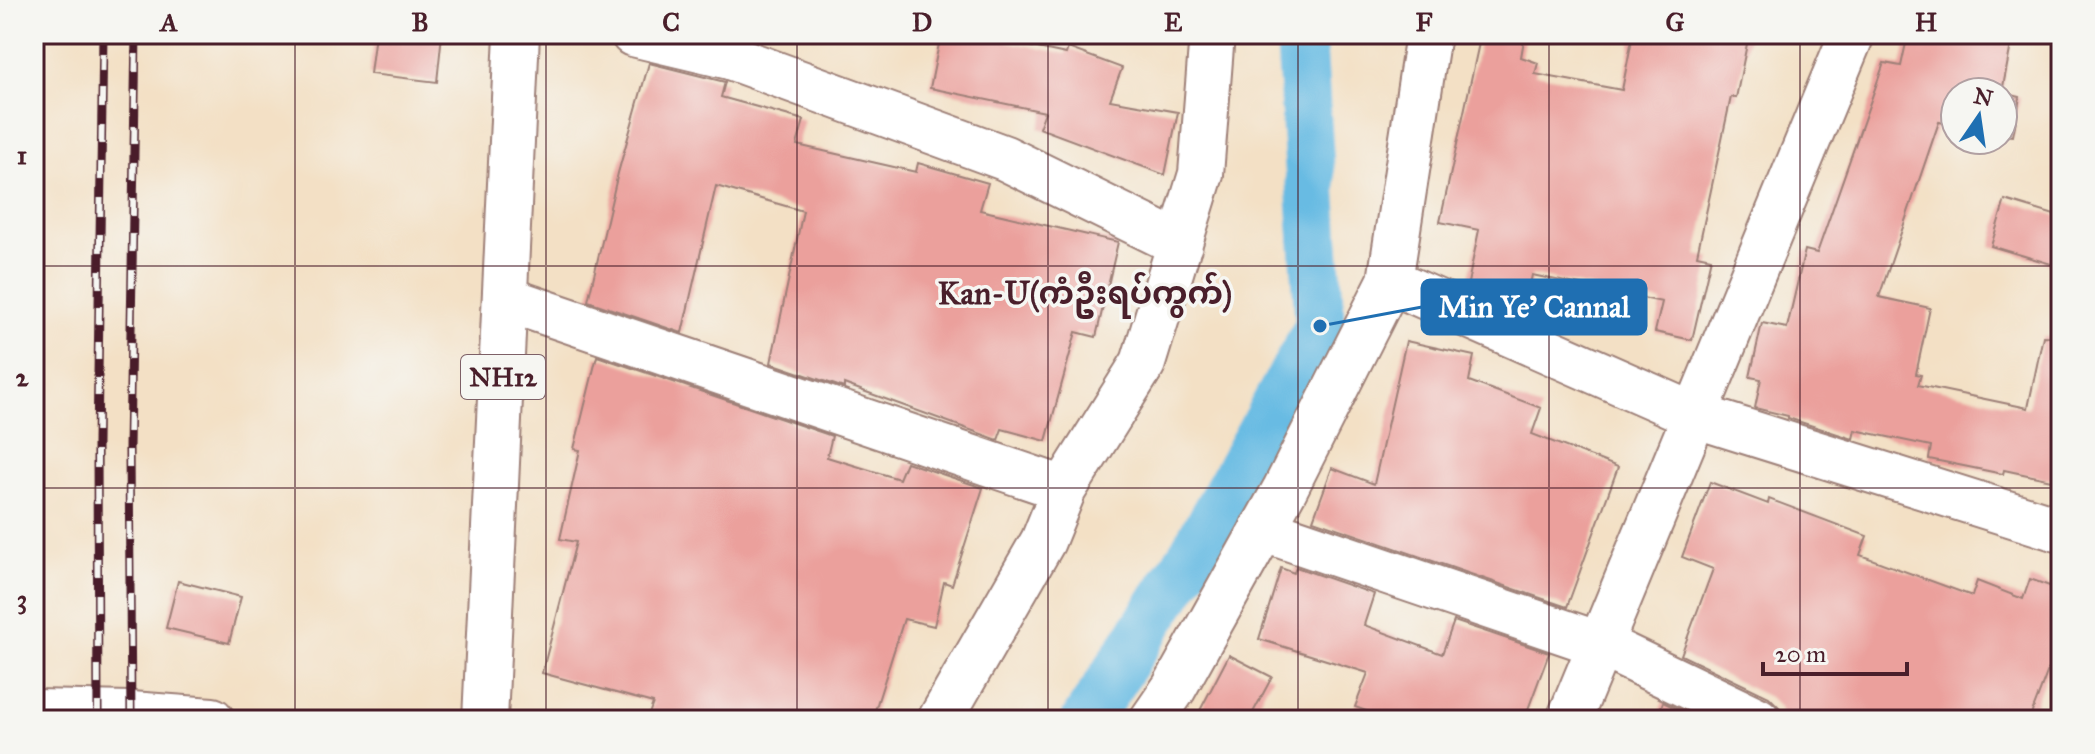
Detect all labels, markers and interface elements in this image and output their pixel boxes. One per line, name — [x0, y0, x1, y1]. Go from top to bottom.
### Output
text: A — [158, 6, 178, 38]
text: B — [411, 6, 429, 38]
text: C — [662, 6, 680, 38]
text: D — [912, 6, 932, 38]
text: E — [1164, 6, 1183, 38]
text: F — [1416, 6, 1433, 38]
text: G — [1665, 6, 1685, 38]
text: H — [1915, 6, 1938, 38]
north arrow — [1939, 76, 2019, 156]
text: N — [1971, 82, 1996, 112]
text: 1 — [17, 139, 27, 171]
district label: Kan-U(ကံဦးရပ်ကွက်) — [938, 271, 1232, 319]
callout: Min Ye' Cannal — [1422, 280, 1646, 334]
text: Min Ye' Cannal — [1438, 289, 1631, 325]
road number: NH12 — [461, 355, 545, 399]
text: 2 — [16, 361, 30, 393]
text: 3 — [17, 583, 27, 615]
scale bar — [1763, 626, 1907, 676]
text: 20 m — [1775, 639, 1826, 669]

